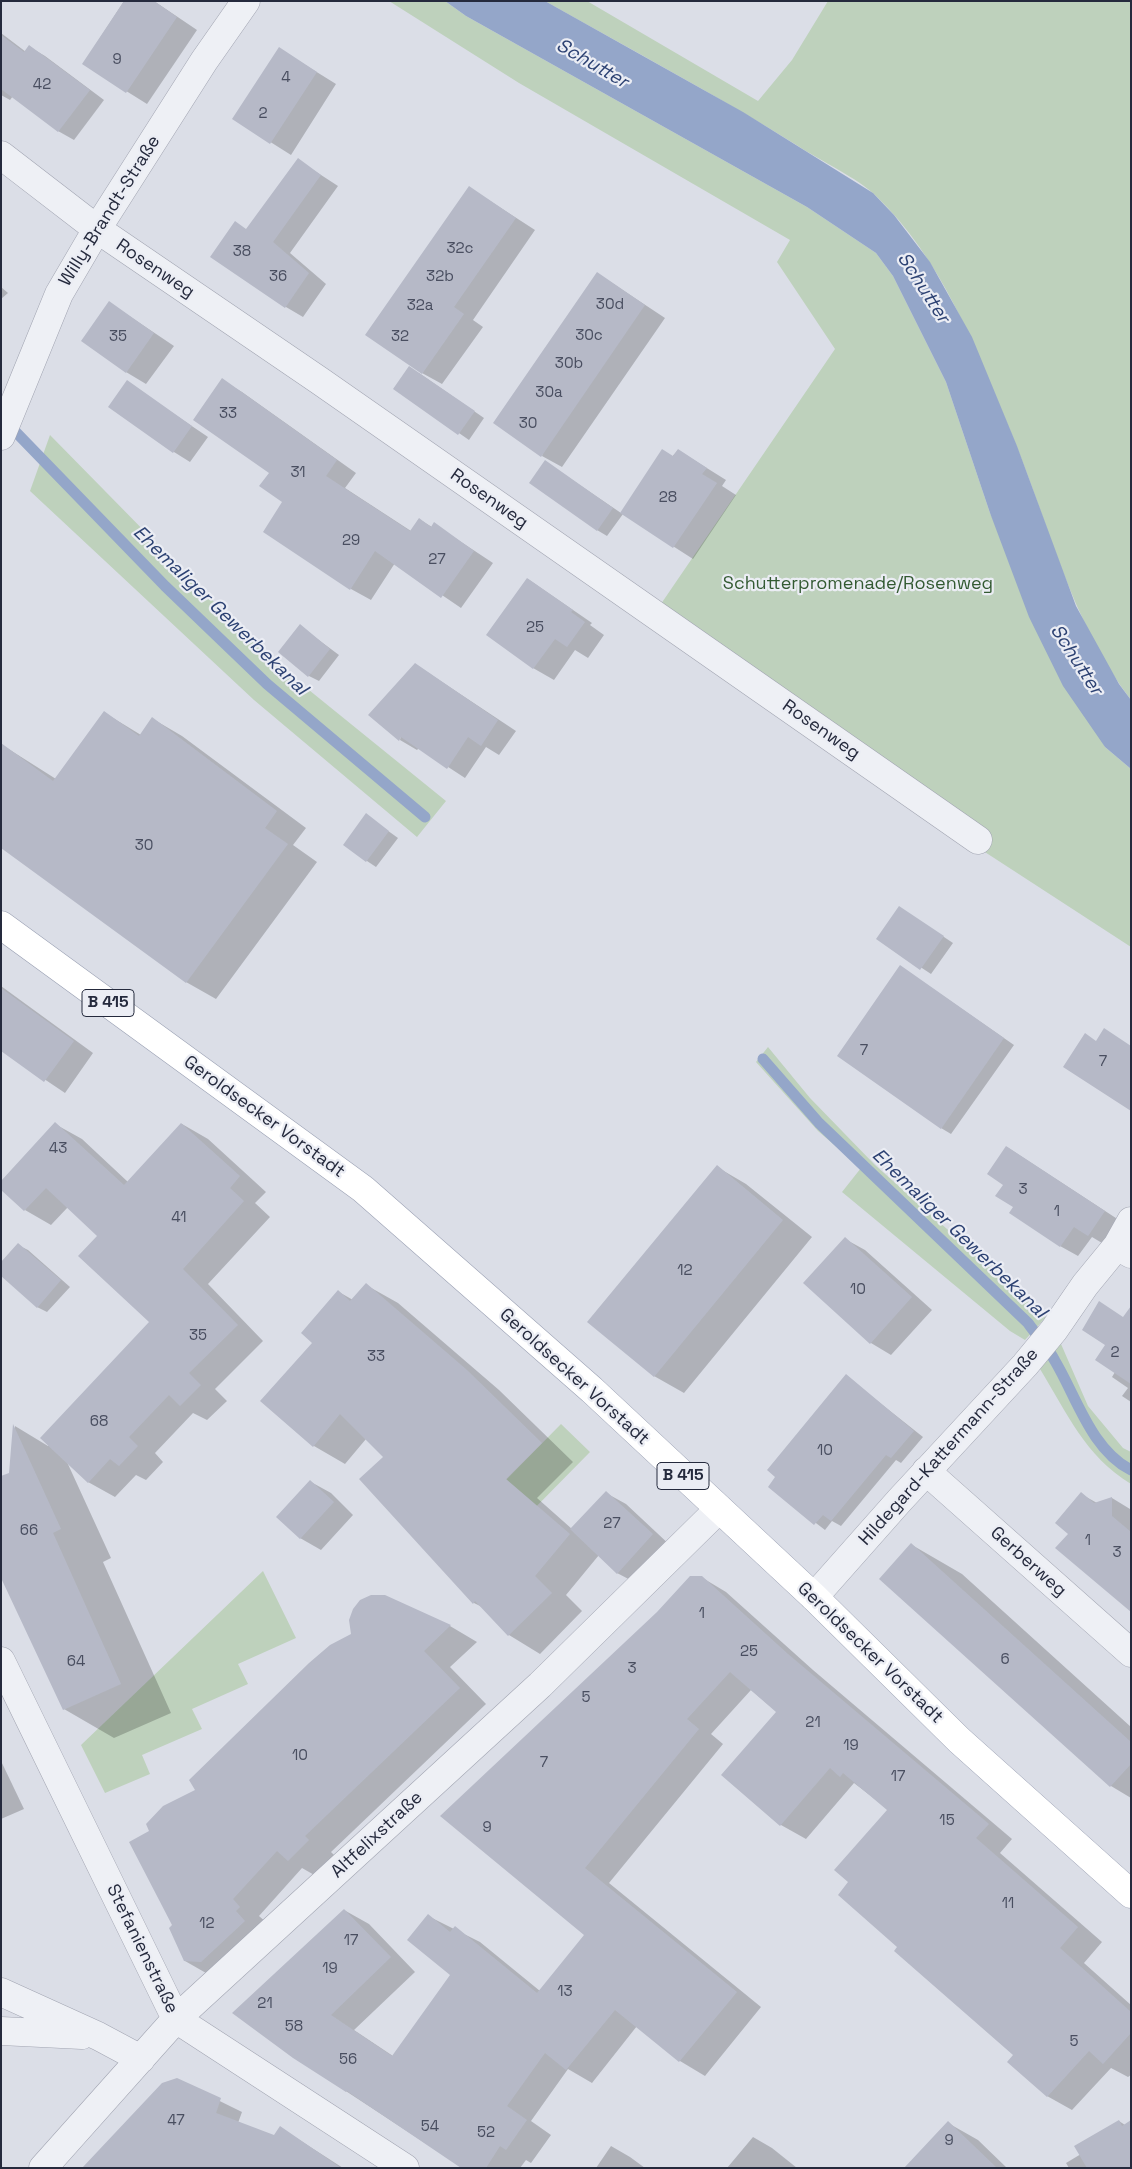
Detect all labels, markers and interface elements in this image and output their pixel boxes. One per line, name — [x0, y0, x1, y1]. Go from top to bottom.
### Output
water label: Schutter — [552, 34, 632, 94]
house number: 9 — [112, 51, 122, 69]
house number: 4 — [281, 69, 291, 87]
house number: 42 — [33, 76, 51, 94]
house number: 2 — [258, 105, 268, 123]
street label: Willy-Brandt-Straße — [55, 132, 165, 290]
street label: Rosenweg — [112, 235, 198, 303]
house number: 32c — [446, 240, 474, 258]
house number: 38 — [233, 243, 251, 261]
water label: Schutter — [892, 248, 954, 328]
house number: 36 — [269, 268, 287, 286]
house number: 32b — [426, 268, 454, 286]
house number: 30d — [596, 296, 624, 314]
house number: 32a — [407, 297, 433, 315]
house number: 30c — [575, 327, 603, 345]
house number: 35 — [109, 328, 127, 346]
house number: 32 — [391, 328, 409, 346]
house number: 30b — [555, 355, 583, 373]
house number: 30a — [535, 384, 563, 402]
house number: 33 — [219, 405, 237, 423]
house number: 30 — [519, 415, 537, 433]
house number: 31 — [290, 464, 306, 482]
street label: Rosenweg — [446, 464, 532, 534]
house number: 28 — [659, 489, 677, 507]
water label: Ehemaliger Gewerbekanal — [128, 521, 312, 701]
house number: 29 — [342, 532, 360, 550]
house number: 27 — [428, 551, 446, 569]
park label: Schutterpromenade/Rosenweg — [723, 573, 993, 595]
house number: 25 — [526, 619, 544, 637]
water label: Schutter — [1045, 620, 1107, 700]
street label: Rosenweg — [778, 695, 864, 765]
house number: 30 — [135, 837, 153, 855]
road number: B 415 — [82, 990, 134, 1016]
house number: 7 — [860, 1042, 868, 1060]
street label: Geroldsecker Vorstadt — [179, 1051, 349, 1183]
house number: 7 — [1099, 1053, 1107, 1071]
house number: 43 — [49, 1140, 67, 1158]
water label: Ehemaliger Gewerbekanal — [867, 1144, 1051, 1324]
house number: 3 — [1018, 1181, 1028, 1199]
house number: 1 — [1054, 1203, 1060, 1221]
house number: 41 — [171, 1209, 187, 1227]
house number: 12 — [677, 1262, 693, 1280]
house number: 10 — [850, 1281, 866, 1299]
street label: Geroldsecker Vorstadt — [495, 1304, 653, 1450]
house number: 35 — [189, 1327, 207, 1345]
street label: Hildegard-Kattermann-Straße — [855, 1344, 1043, 1550]
house number: 2 — [1110, 1344, 1120, 1362]
house number: 33 — [367, 1348, 385, 1366]
house number: 68 — [90, 1413, 108, 1431]
house number: 10 — [817, 1442, 833, 1460]
road number: B 415 — [657, 1462, 709, 1490]
house number: 27 — [603, 1515, 621, 1533]
house number: 66 — [20, 1522, 38, 1540]
street label: Gerberweg — [986, 1522, 1070, 1602]
house number: 1 — [1085, 1532, 1091, 1550]
house number: 3 — [1112, 1544, 1122, 1562]
street label: Geroldsecker Vorstadt — [793, 1578, 947, 1728]
house number: 1 — [699, 1605, 705, 1623]
house number: 25 — [740, 1643, 758, 1661]
house number: 6 — [1000, 1651, 1010, 1669]
house number: 64 — [67, 1653, 85, 1671]
house number: 3 — [627, 1660, 637, 1678]
house number: 5 — [582, 1689, 590, 1707]
house number: 21 — [805, 1714, 821, 1732]
house number: 19 — [843, 1737, 859, 1755]
house number: 10 — [292, 1747, 308, 1765]
house number: 7 — [540, 1754, 548, 1772]
house number: 17 — [891, 1768, 905, 1786]
street label: Altfelixstraße — [327, 1787, 427, 1883]
house number: 15 — [939, 1812, 955, 1830]
house number: 9 — [482, 1819, 492, 1837]
street label: Stefanienstraße — [101, 1881, 183, 2017]
house number: 11 — [1002, 1895, 1014, 1913]
house number: 12 — [199, 1915, 215, 1933]
house number: 17 — [344, 1932, 358, 1950]
house number: 19 — [322, 1960, 338, 1978]
house number: 13 — [557, 1983, 573, 2001]
house number: 21 — [257, 1995, 273, 2013]
house number: 58 — [285, 2018, 303, 2036]
house number: 5 — [1070, 2033, 1078, 2051]
house number: 56 — [339, 2051, 357, 2069]
house number: 47 — [167, 2112, 185, 2130]
house number: 54 — [421, 2118, 439, 2136]
house number: 52 — [477, 2124, 495, 2142]
house number: 9 — [944, 2132, 954, 2150]

